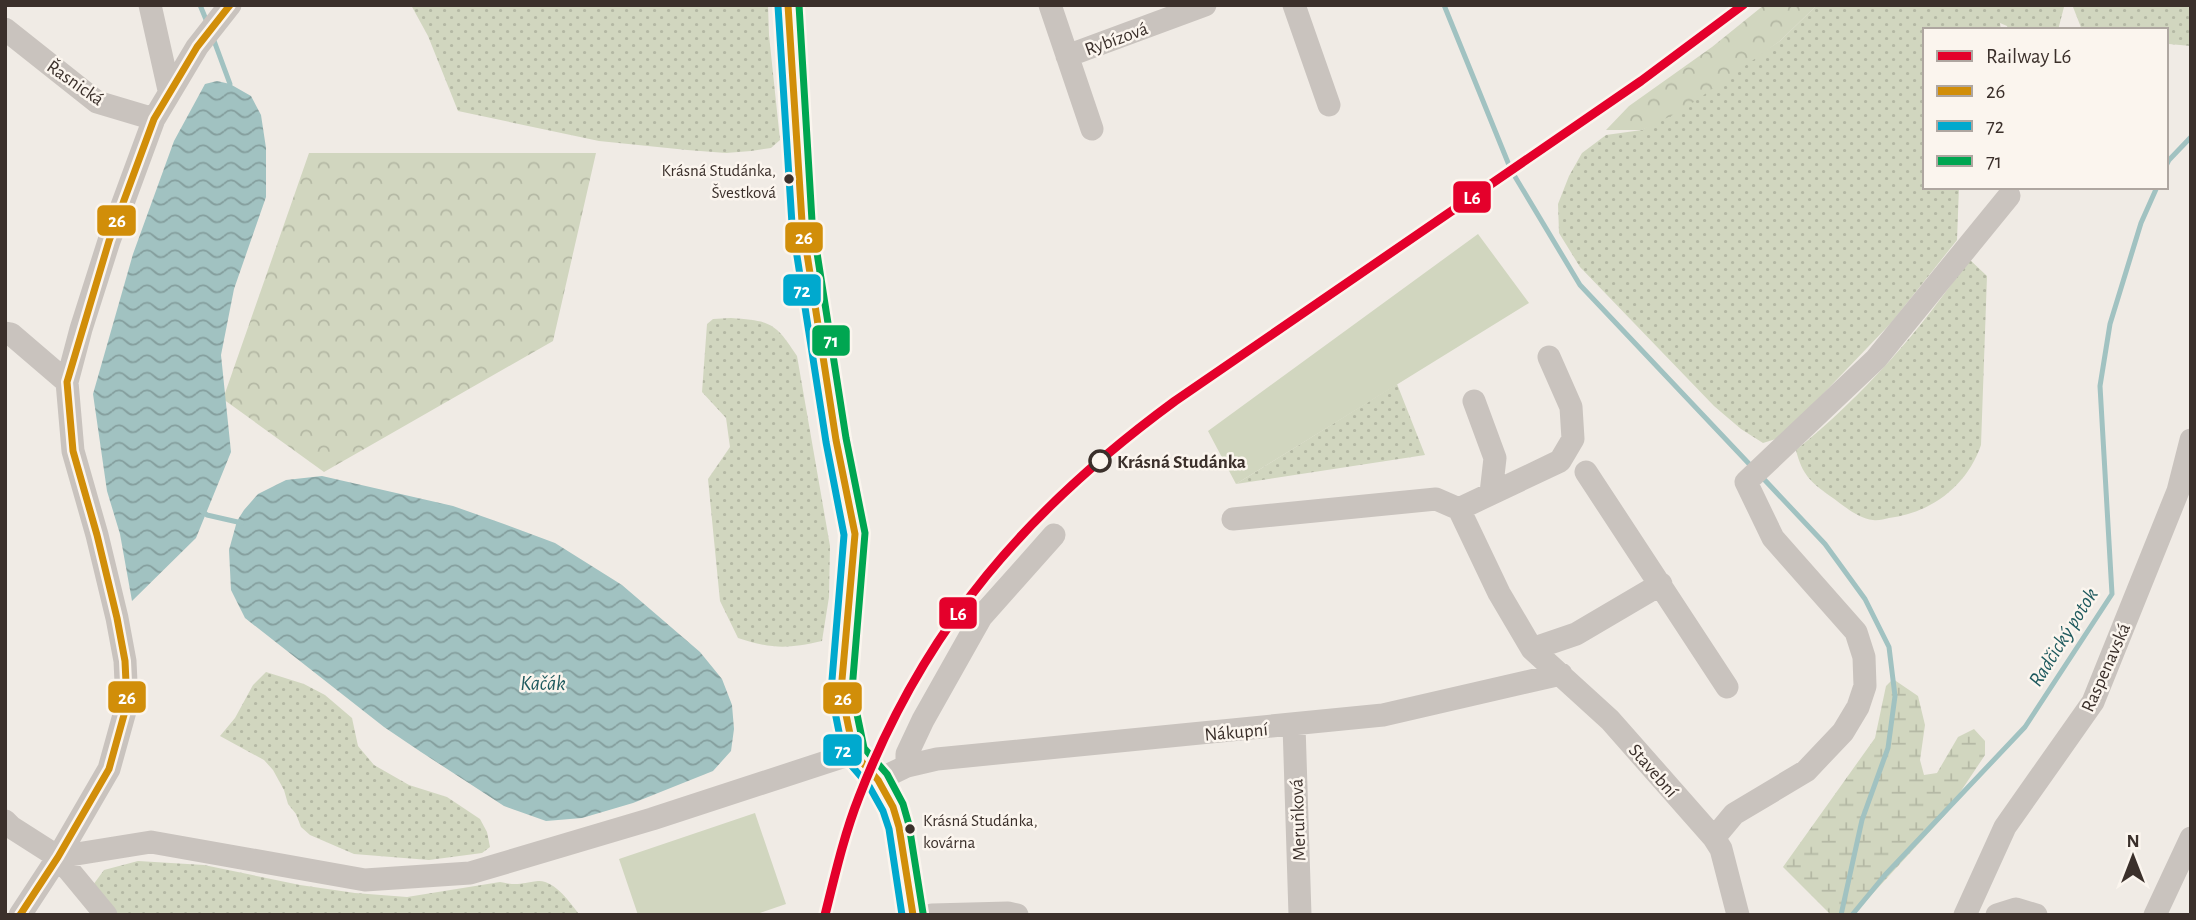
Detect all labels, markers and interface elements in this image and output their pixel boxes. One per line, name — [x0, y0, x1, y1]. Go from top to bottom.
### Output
street label: Rybízová — [1082, 19, 1151, 60]
legend — [1923, 28, 2168, 189]
text: Railway L6 — [1986, 46, 2071, 67]
street label: Řasnická — [43, 55, 108, 110]
text: 26 — [1986, 81, 2005, 102]
text: 72 — [1986, 116, 2004, 137]
text: 71 — [1986, 151, 2002, 172]
place label: Krásná Studánka, Švestková — [661, 162, 776, 201]
marker: Krásná Studánka, Švestková — [782, 172, 796, 186]
line badge: L6 — [1452, 180, 1492, 214]
text: L6 — [1463, 189, 1481, 208]
line badge: 26 — [96, 204, 137, 237]
text: 26 — [108, 212, 126, 231]
line badge: 26 — [784, 221, 824, 254]
text: 26 — [795, 229, 813, 248]
line badge: 72 — [782, 273, 822, 307]
text: 72 — [793, 282, 811, 301]
line badge: 71 — [811, 324, 851, 357]
text: 71 — [823, 332, 839, 351]
marker: Krásná Studánka — [1089, 450, 1111, 472]
place label: Krásná Studánka — [1117, 453, 1246, 472]
water label: Radčický potok — [2025, 584, 2103, 691]
line badge: L6 — [938, 596, 978, 630]
text: L6 — [949, 605, 967, 624]
street label: Raspenavská — [2078, 620, 2134, 715]
water label: Kačák — [520, 673, 566, 694]
line badge: 26 — [107, 680, 147, 714]
line badge: 26 — [822, 681, 863, 715]
text: 26 — [118, 689, 136, 708]
text: 26 — [834, 690, 852, 709]
street label: Nákupní — [1204, 720, 1269, 745]
line badge: 72 — [822, 733, 863, 767]
street label: Stavební — [1625, 741, 1681, 802]
text: 72 — [834, 742, 852, 761]
street label: Meruňková — [1288, 778, 1309, 862]
place label: Krásná Studánka, kovárna — [923, 812, 1038, 851]
marker: Krásná Studánka, kovárna — [903, 822, 917, 836]
north arrow — [2098, 822, 2168, 892]
text: N — [2126, 832, 2140, 851]

